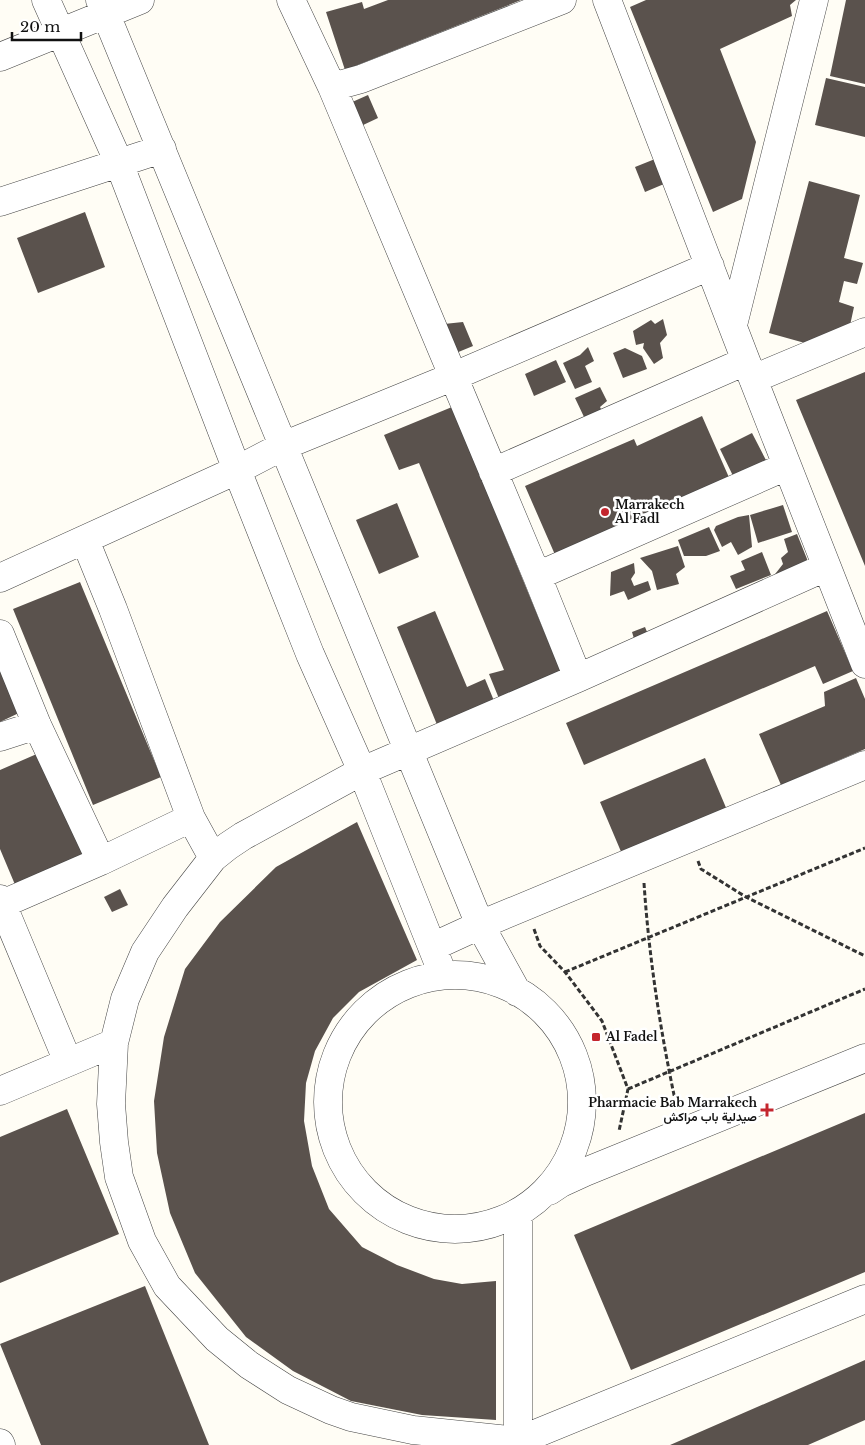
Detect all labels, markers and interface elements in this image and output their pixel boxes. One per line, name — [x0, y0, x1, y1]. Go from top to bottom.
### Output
scale bar — [12, 10, 81, 42]
text: 20 m — [20, 17, 60, 36]
place label: Marrakech Al Fadl — [614, 497, 685, 526]
marker: Marrakech Al Fadl — [599, 506, 611, 518]
place label: Al Fadel — [605, 1029, 658, 1044]
marker: Al Fadel — [590, 1031, 602, 1043]
place label: Pharmacie Bab Marrakech صيدلية باب مراكش — [588, 1095, 757, 1125]
marker: Pharmacie Bab Marrakech صيدلية باب مراكش — [761, 1104, 773, 1116]

